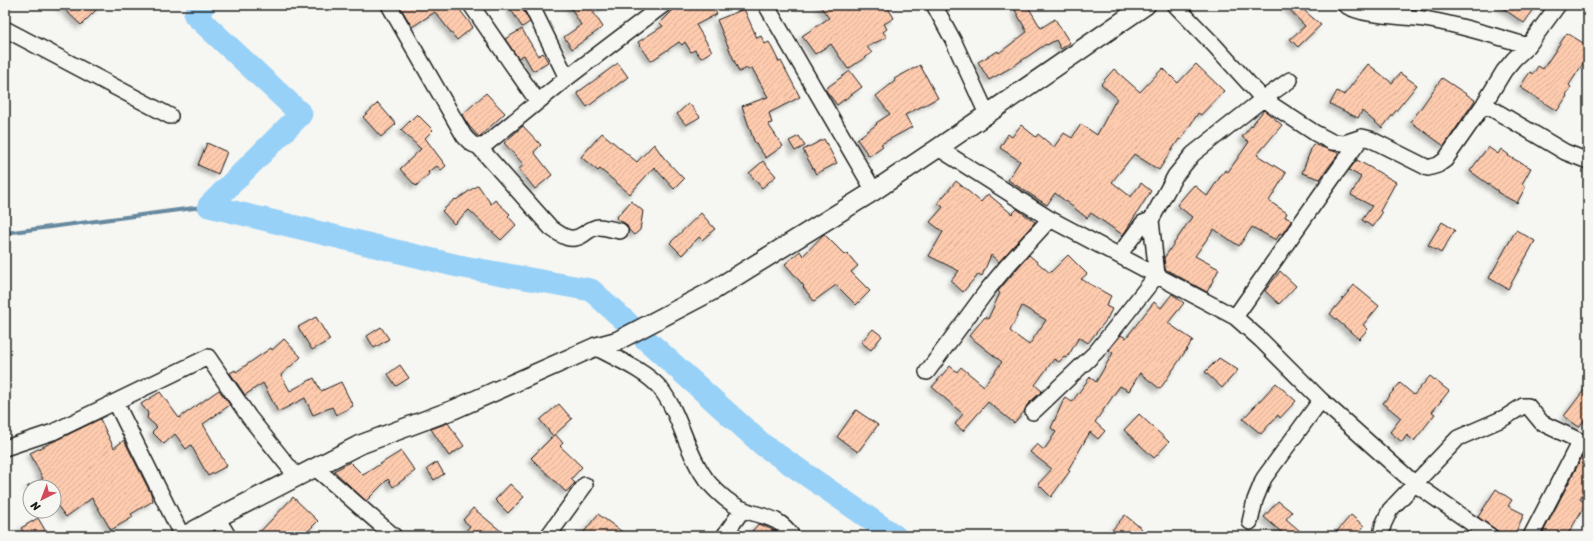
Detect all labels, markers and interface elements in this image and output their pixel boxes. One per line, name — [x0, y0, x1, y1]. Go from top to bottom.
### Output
north arrow — [22, 479, 62, 519]
text: N — [26, 496, 46, 516]

